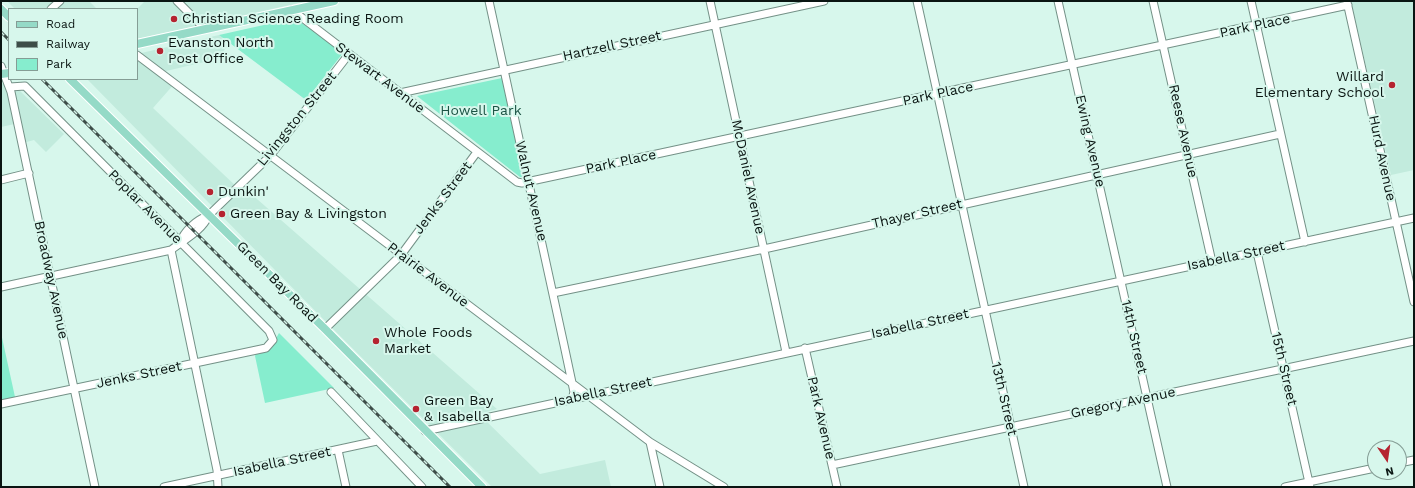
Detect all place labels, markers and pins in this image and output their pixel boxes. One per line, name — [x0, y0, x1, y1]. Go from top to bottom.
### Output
place label: Christian Science Reading Room — [182, 11, 404, 27]
marker: Christian Science Reading Room — [169, 14, 179, 24]
place label: Evanston North Post Office — [168, 35, 274, 68]
marker: Evanston North Post Office — [155, 46, 165, 56]
place label: Willard Elementary School — [1255, 69, 1384, 102]
marker: Willard Elementary School — [1387, 80, 1397, 90]
place label: Dunkin' — [218, 184, 269, 200]
marker: Dunkin' — [205, 187, 215, 197]
place label: Green Bay & Livingston — [230, 206, 387, 222]
marker: Green Bay & Livingston — [217, 209, 227, 219]
place label: Whole Foods Market — [384, 325, 472, 358]
marker: Whole Foods Market — [371, 336, 381, 346]
place label: Green Bay & Isabella — [424, 393, 493, 426]
marker: Green Bay & Isabella — [411, 404, 421, 414]

